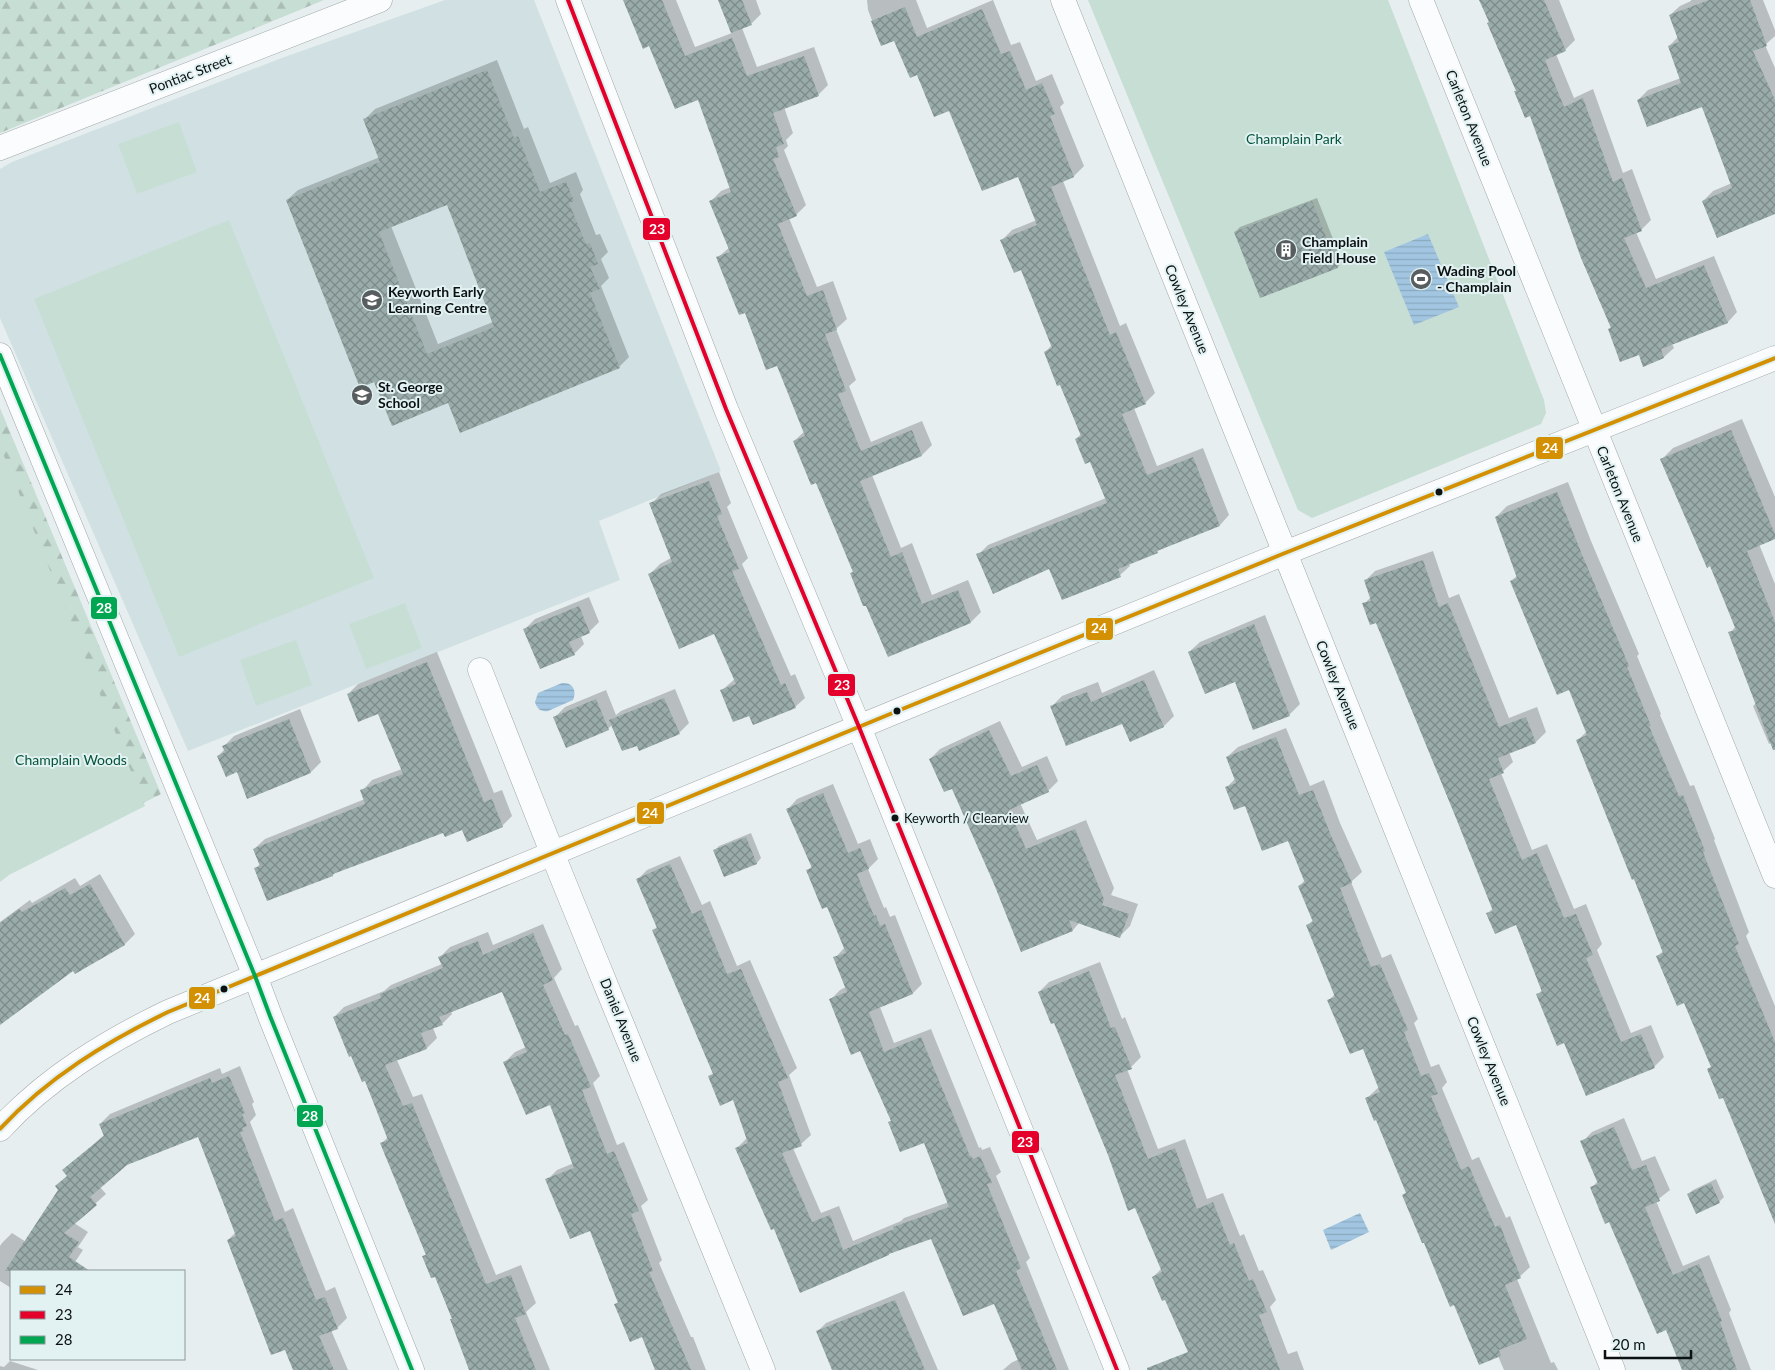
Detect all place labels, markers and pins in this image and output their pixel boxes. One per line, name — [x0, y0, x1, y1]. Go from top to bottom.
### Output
place label: Champlain Field House — [1302, 233, 1376, 266]
building icon: Champlain Field House — [1274, 238, 1298, 262]
place label: Wading Pool - Champlain — [1437, 262, 1516, 295]
sports icon: Wading Pool - Champlain — [1409, 267, 1433, 291]
place label: Keyworth Early Learning Centre — [388, 283, 487, 316]
school or university icon: Keyworth Early Learning Centre — [360, 288, 384, 312]
place label: St. George School — [378, 378, 443, 411]
school or university icon: St. George School — [350, 383, 374, 407]
unlabelled marker — [1434, 487, 1444, 497]
unlabelled marker — [892, 706, 902, 716]
place label: Keyworth / Clearview — [904, 810, 1029, 826]
marker: Keyworth / Clearview — [890, 813, 900, 823]
unlabelled marker — [219, 984, 229, 994]

